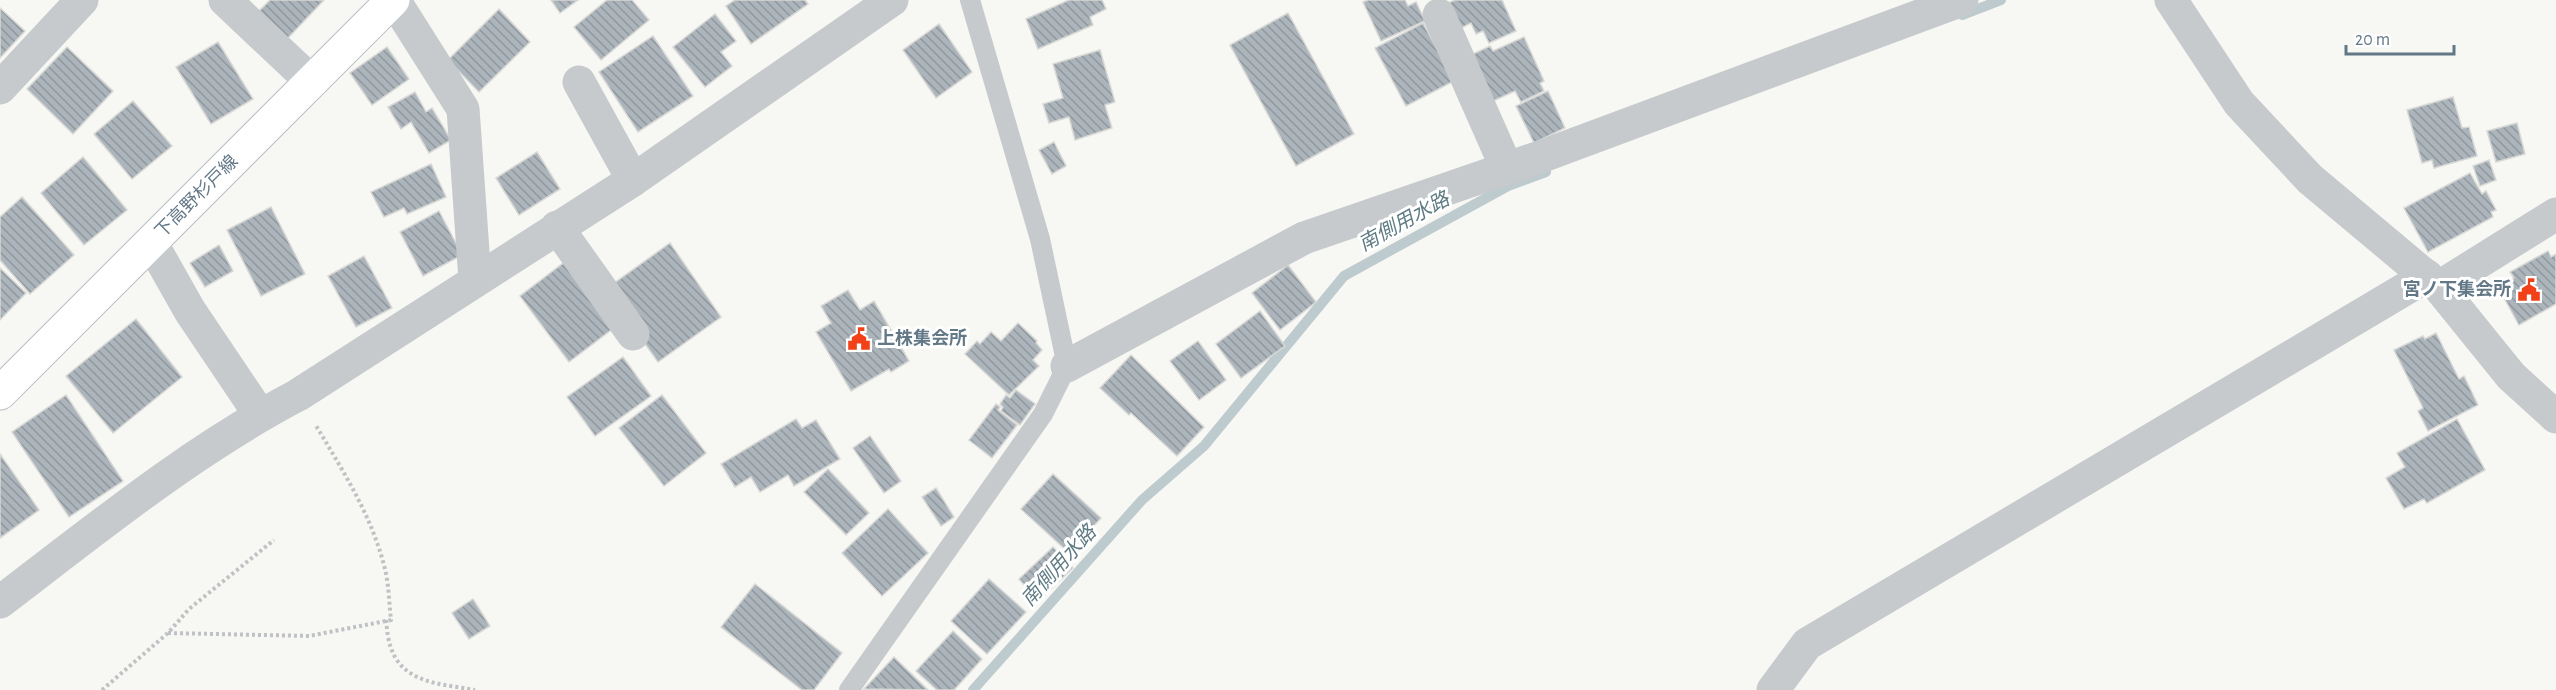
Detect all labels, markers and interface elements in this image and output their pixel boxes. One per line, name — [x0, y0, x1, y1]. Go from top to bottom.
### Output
scale bar — [2346, 18, 2454, 56]
text: 20 m — [2355, 31, 2390, 49]
street label: 下高野杉戸線 — [151, 151, 242, 242]
water label: 南側用水路 — [1355, 187, 1454, 255]
public building icon: 宮ノ下集会所 — [2516, 277, 2542, 303]
place label: 宮ノ下集会所 — [2403, 279, 2511, 299]
public building icon: 上株集会所 — [846, 326, 872, 352]
place label: 上株集会所 — [877, 328, 967, 348]
water label: 南側用水路 — [1017, 520, 1101, 610]

